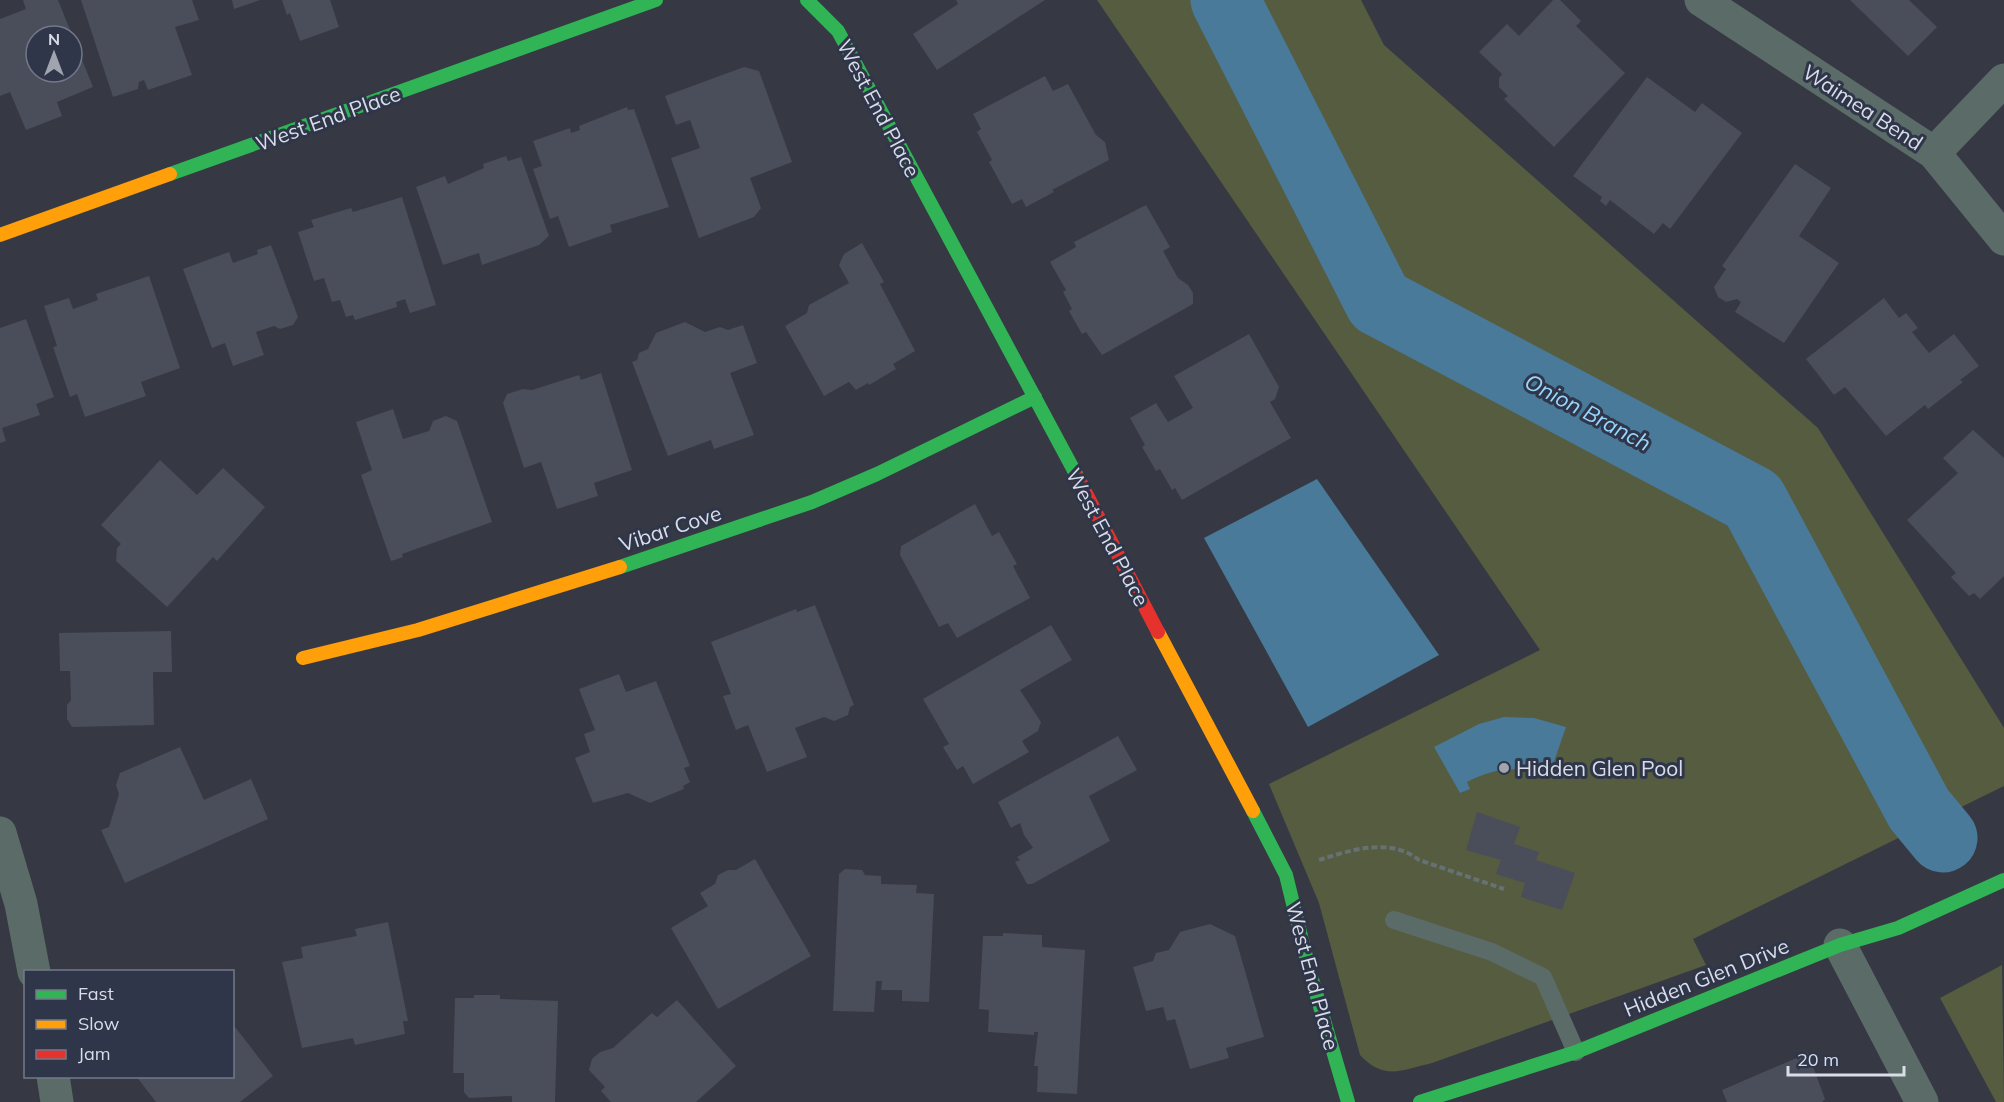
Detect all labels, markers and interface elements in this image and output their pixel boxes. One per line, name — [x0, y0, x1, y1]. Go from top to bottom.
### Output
north arrow — [24, 24, 84, 84]
text: N — [48, 29, 60, 49]
street label: West End Place — [832, 35, 926, 181]
street label: Waimea Bend — [1798, 58, 1928, 156]
street label: West End Place — [252, 80, 404, 156]
water label: Onion Branch — [1520, 367, 1656, 457]
street label: West End Place — [1061, 464, 1155, 610]
street label: Vibar Cove — [616, 499, 724, 557]
place label: Hidden Glen Pool — [1516, 755, 1683, 781]
marker: Hidden Glen Pool — [1497, 761, 1511, 775]
street label: West End Place — [1281, 899, 1345, 1053]
street label: Hidden Glen Drive — [1620, 932, 1792, 1022]
legend — [24, 970, 234, 1078]
text: Fast — [78, 982, 114, 1005]
text: Slow — [78, 1012, 120, 1035]
scale bar — [1788, 1039, 1904, 1077]
text: Jam — [78, 1042, 111, 1065]
text: 20 m — [1797, 1048, 1839, 1071]

